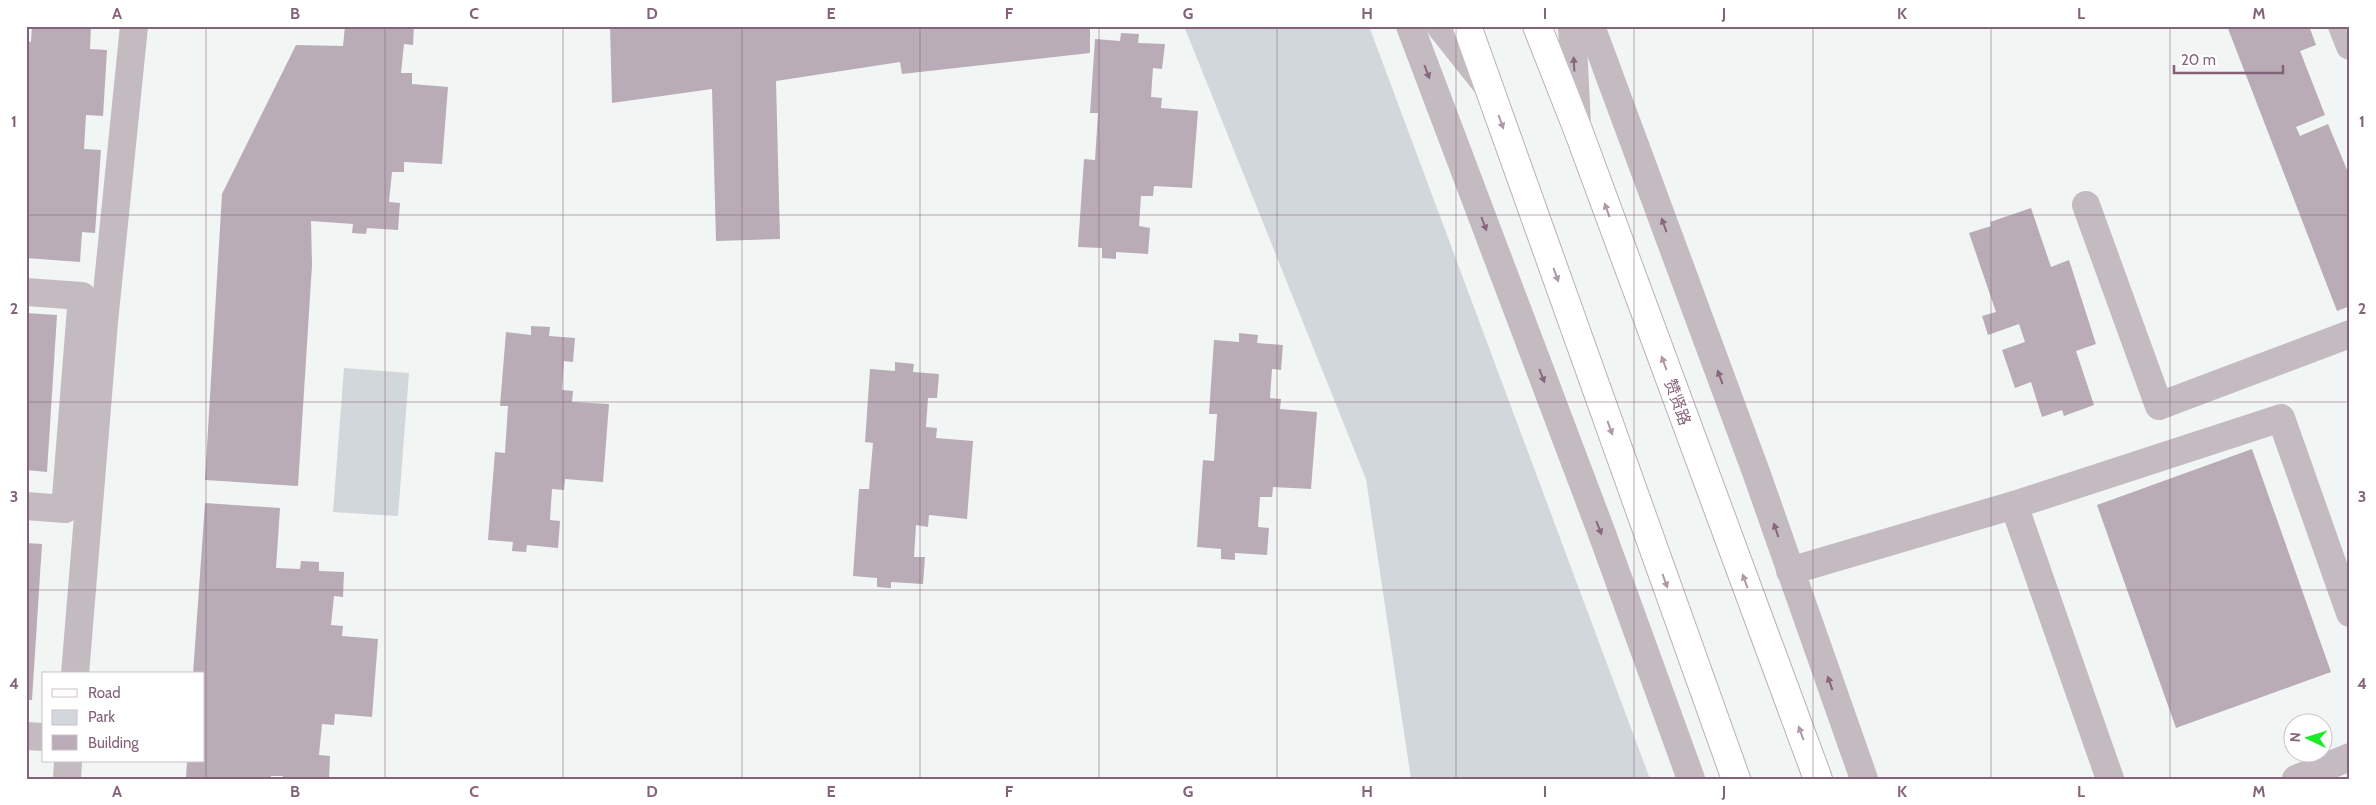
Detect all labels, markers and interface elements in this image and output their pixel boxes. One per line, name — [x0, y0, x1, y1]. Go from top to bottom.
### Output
text: A — [112, 4, 122, 23]
text: B — [290, 4, 300, 23]
text: C — [469, 4, 479, 23]
text: D — [646, 4, 658, 23]
text: E — [826, 4, 836, 23]
text: F — [1005, 4, 1014, 23]
text: G — [1183, 4, 1193, 23]
text: H — [1361, 4, 1373, 23]
text: I — [1543, 4, 1547, 23]
text: J — [1721, 4, 1726, 23]
text: K — [1897, 4, 1907, 23]
text: L — [2077, 4, 2085, 23]
text: M — [2252, 4, 2266, 23]
scale bar — [2174, 42, 2282, 74]
text: 20 m — [2181, 51, 2216, 69]
one-way arrow — [1570, 56, 1578, 72]
one-way arrow — [1423, 65, 1431, 80]
text: 1 — [11, 112, 17, 131]
text: 1 — [2359, 112, 2365, 131]
one-way arrow — [1498, 114, 1505, 129]
one-way arrow — [1603, 203, 1610, 218]
one-way arrow — [1481, 217, 1489, 231]
one-way arrow — [1660, 217, 1668, 232]
one-way arrow — [1553, 267, 1560, 282]
text: 2 — [10, 299, 18, 318]
text: 2 — [2358, 299, 2366, 318]
one-way arrow — [1660, 355, 1668, 370]
one-way arrow — [1538, 369, 1546, 384]
one-way arrow — [1716, 370, 1723, 385]
street label: 赞贤路 — [1660, 376, 1695, 428]
one-way arrow — [1607, 420, 1614, 435]
text: 3 — [10, 487, 18, 506]
text: 3 — [2358, 487, 2366, 506]
one-way arrow — [1595, 521, 1603, 536]
one-way arrow — [1772, 522, 1780, 537]
one-way arrow — [1662, 573, 1669, 588]
one-way arrow — [1741, 573, 1748, 588]
legend — [42, 672, 205, 762]
text: 4 — [9, 674, 19, 693]
text: 4 — [2357, 674, 2367, 693]
one-way arrow — [1826, 676, 1833, 691]
text: Road — [88, 684, 121, 702]
text: Park — [88, 708, 115, 726]
north arrow — [2284, 712, 2334, 762]
one-way arrow — [1797, 725, 1805, 740]
text: N — [2286, 732, 2304, 743]
text: Building — [88, 734, 139, 752]
text: A — [112, 782, 122, 801]
text: B — [290, 782, 300, 801]
text: C — [469, 782, 479, 801]
text: D — [646, 782, 658, 801]
text: E — [826, 782, 836, 801]
text: F — [1005, 782, 1014, 801]
text: G — [1183, 782, 1193, 801]
text: H — [1361, 782, 1373, 801]
text: I — [1543, 782, 1547, 801]
text: J — [1721, 782, 1726, 801]
text: K — [1897, 782, 1907, 801]
text: L — [2077, 782, 2085, 801]
text: M — [2252, 782, 2266, 801]

